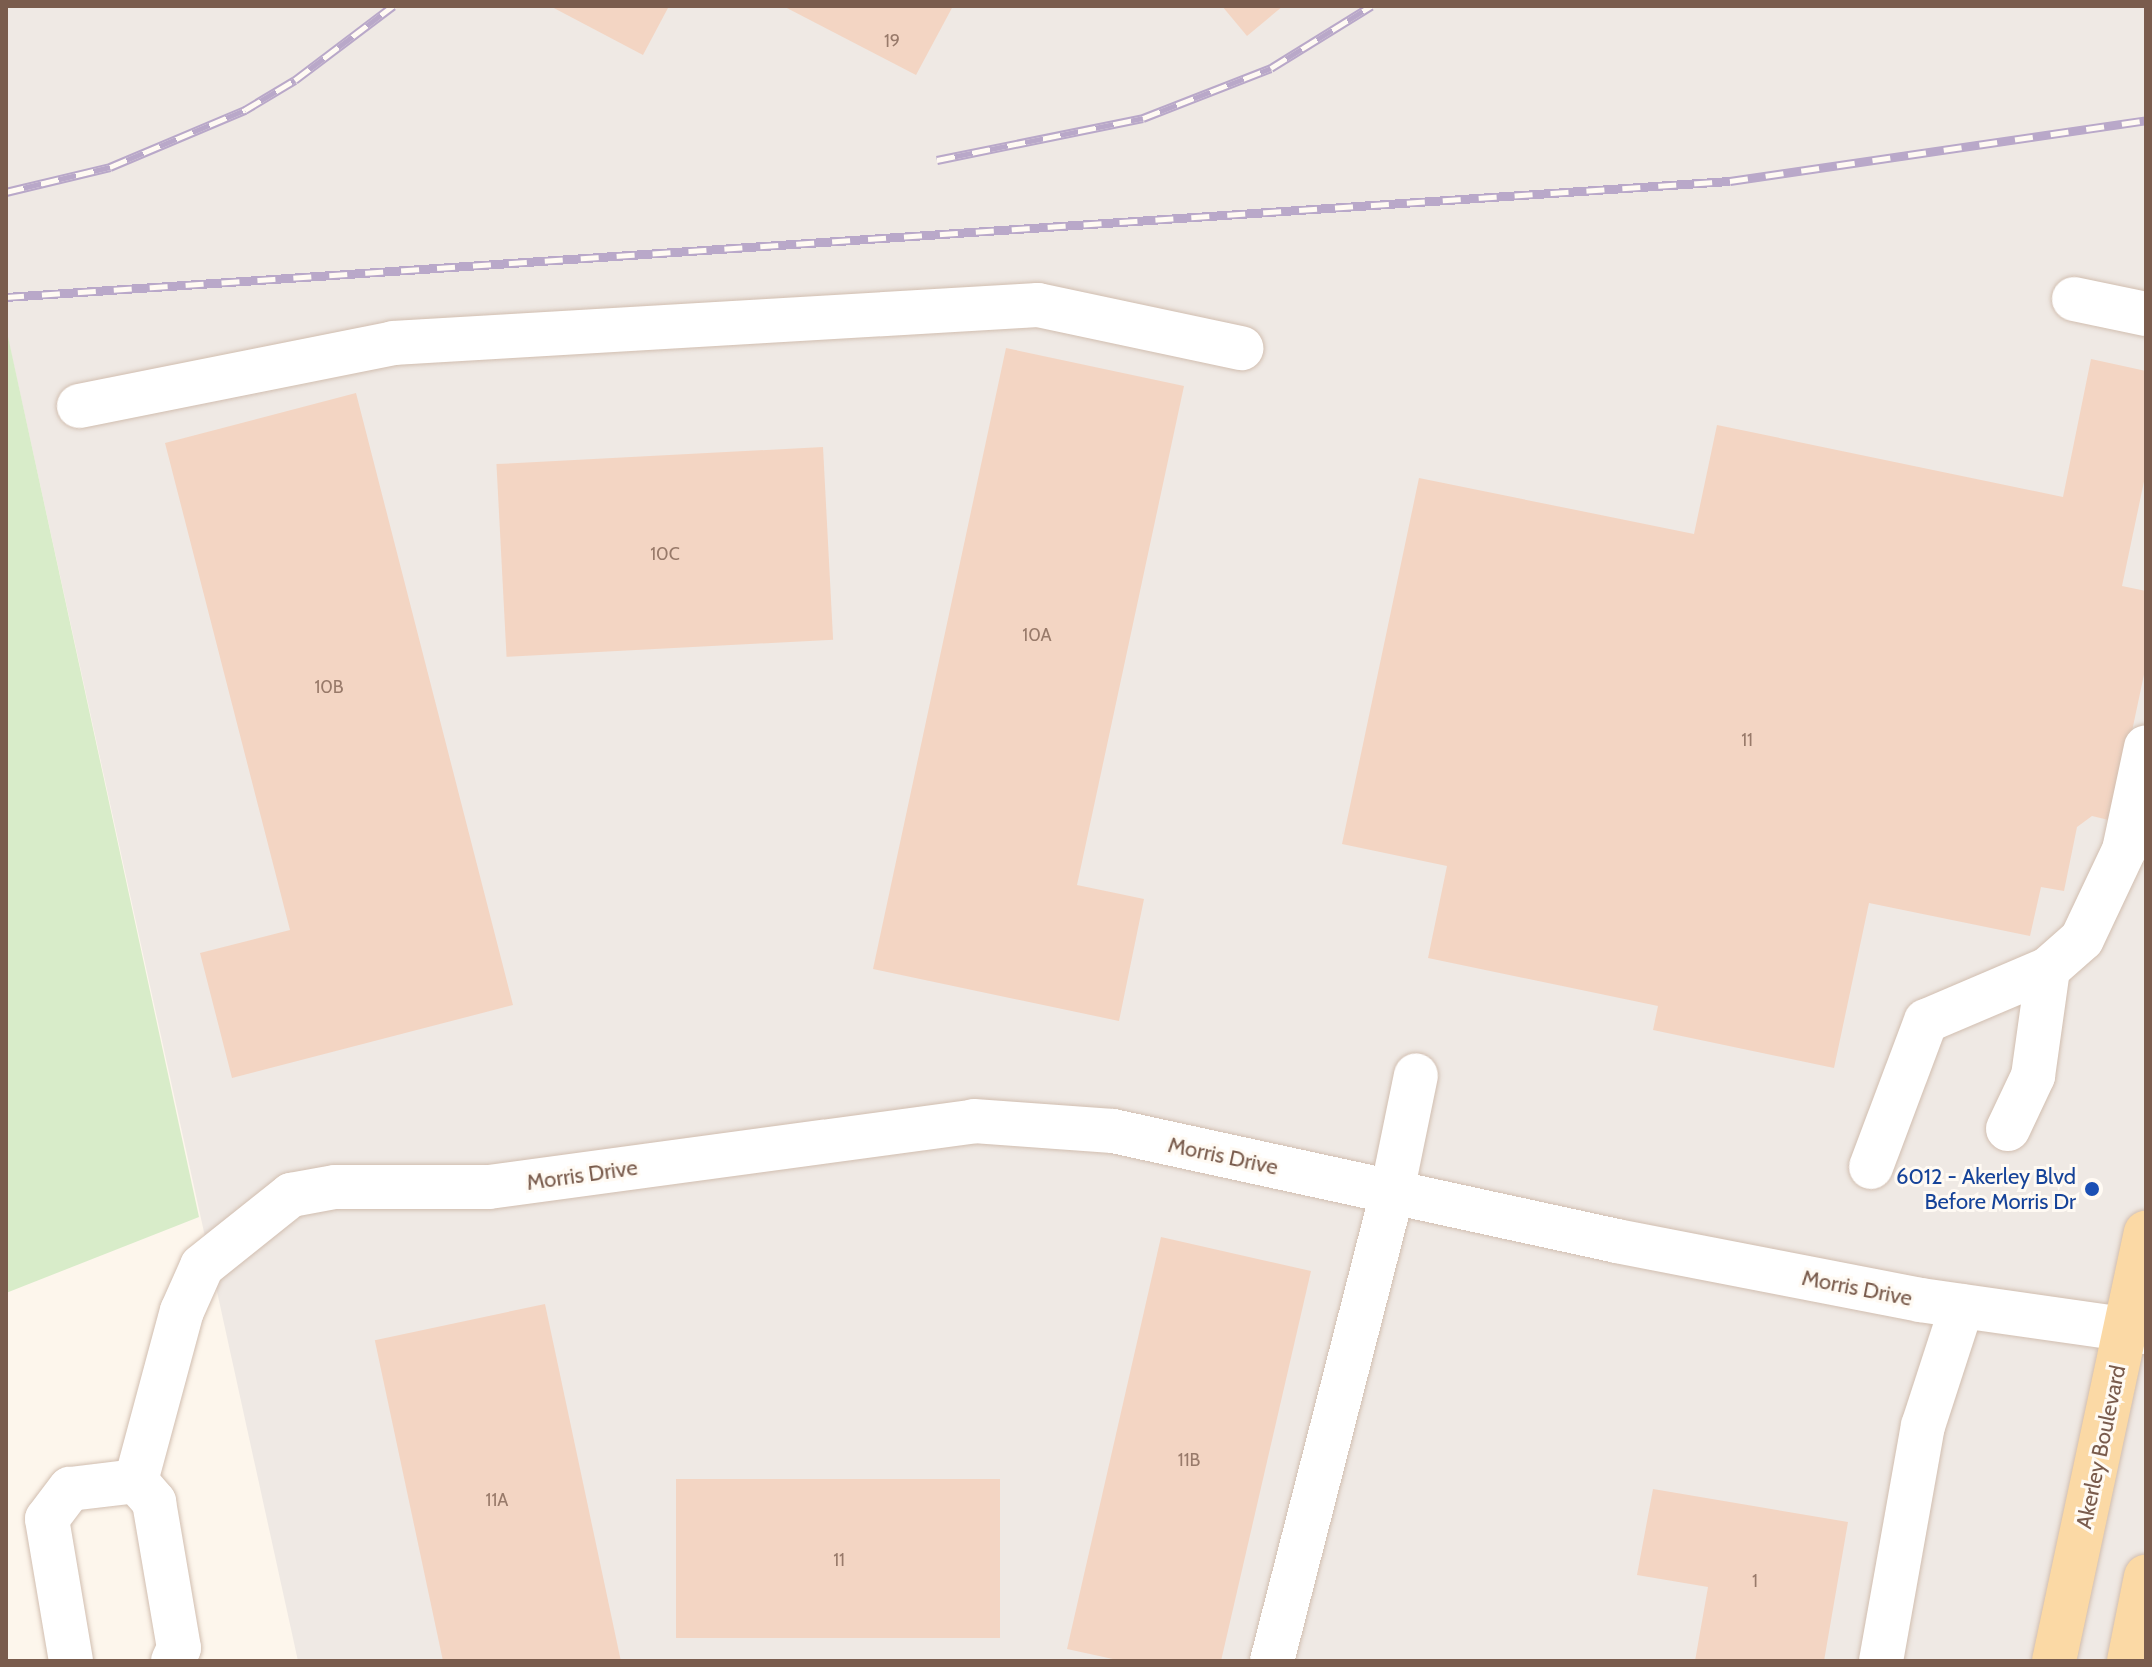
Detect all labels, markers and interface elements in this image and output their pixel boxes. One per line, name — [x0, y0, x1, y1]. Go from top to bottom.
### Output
house number: 19 — [884, 30, 900, 52]
house number: 10C — [650, 543, 680, 565]
house number: 10A — [1022, 624, 1052, 646]
house number: 10B — [314, 676, 344, 698]
house number: 11 — [1741, 729, 1753, 751]
street label: Morris Drive — [1166, 1131, 1280, 1181]
street label: Morris Drive — [525, 1154, 639, 1196]
place label: 6012 - Akerley Blvd Before Morris Dr — [1896, 1163, 2076, 1214]
marker: 6012 - Akerley Blvd Before Morris Dr — [2083, 1180, 2101, 1198]
street label: Morris Drive — [1800, 1264, 1914, 1312]
street label: Akerley Boulevard — [2071, 1363, 2131, 1531]
house number: 11B — [1178, 1449, 1200, 1471]
house number: 11A — [486, 1489, 508, 1511]
house number: 11 — [833, 1549, 845, 1571]
house number: 1 — [1752, 1570, 1758, 1592]

